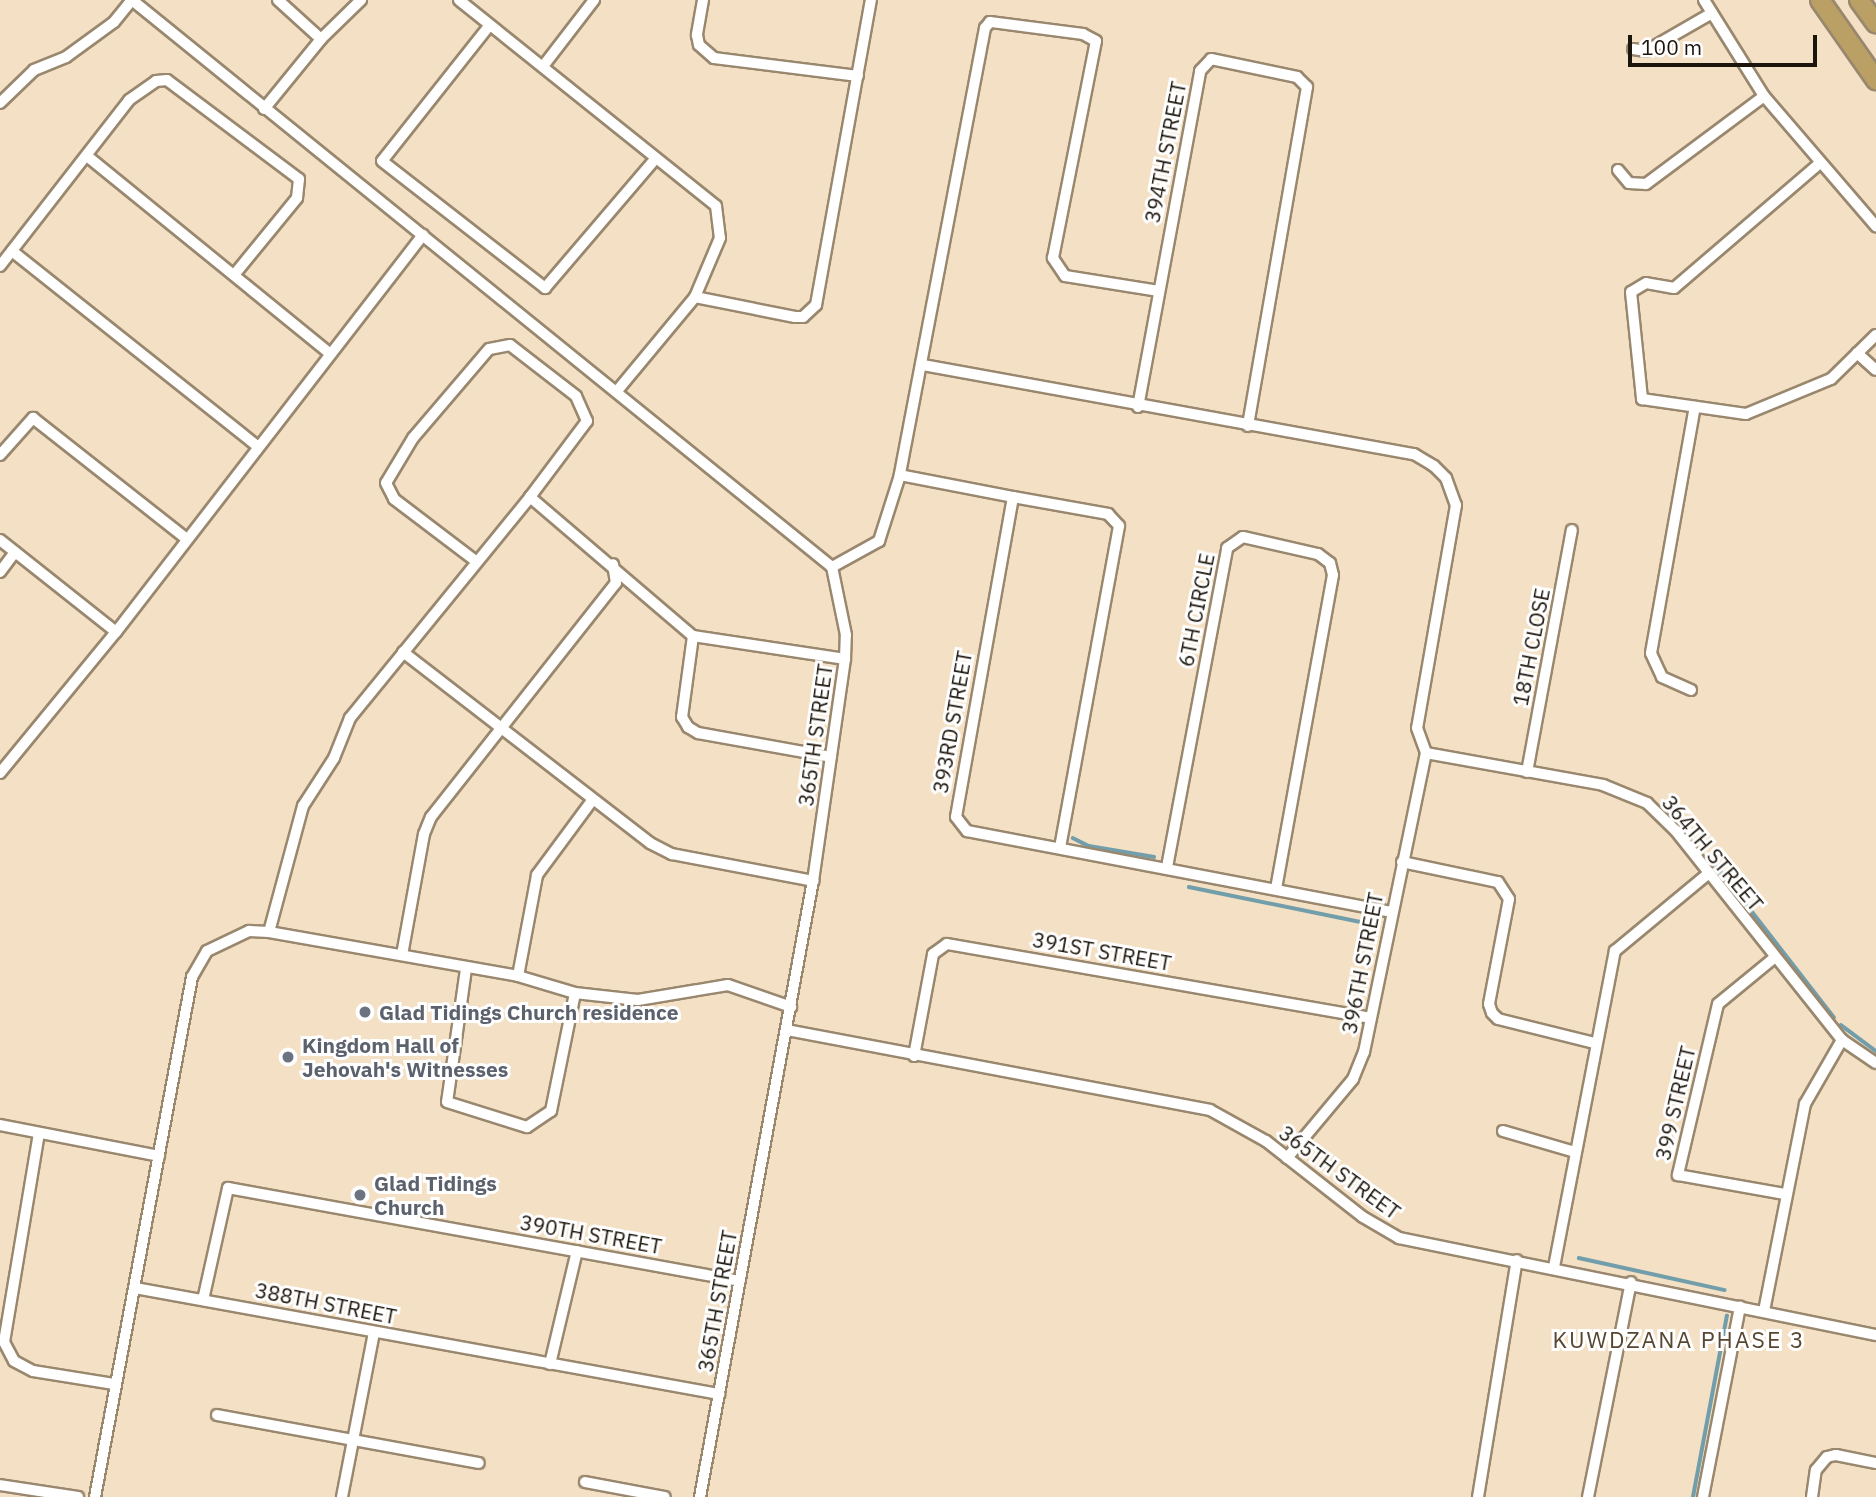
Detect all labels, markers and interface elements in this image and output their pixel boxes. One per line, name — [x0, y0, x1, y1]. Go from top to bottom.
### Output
scale bar — [1631, 21, 1820, 65]
text: 100 m — [1641, 33, 1702, 61]
street label: 394TH STREET — [1139, 79, 1191, 225]
street label: 6TH CIRCLE — [1173, 551, 1219, 669]
street label: 18TH CLOSE — [1507, 586, 1555, 708]
street label: 393RD STREET — [927, 649, 977, 795]
street label: 365TH STREET — [793, 662, 837, 808]
street label: 364TH STREET — [1657, 790, 1769, 916]
street label: 396TH STREET — [1336, 890, 1388, 1036]
street label: 391ST STREET — [1031, 926, 1173, 976]
place label: Glad Tidings Church residence — [379, 999, 679, 1025]
marker: Glad Tidings Church residence — [357, 1004, 373, 1020]
place label: Kingdom Hall of Jehovah's Witnesses — [302, 1032, 508, 1082]
street label: 399 STREET — [1650, 1043, 1700, 1163]
marker: Kingdom Hall of Jehovah's Witnesses — [280, 1049, 296, 1065]
street label: 365TH STREET — [1275, 1120, 1405, 1224]
place label: Glad Tidings Church — [374, 1170, 497, 1220]
marker: Glad Tidings Church — [352, 1187, 368, 1203]
street label: 390TH STREET — [518, 1209, 664, 1259]
street label: 365TH STREET — [692, 1228, 742, 1374]
street label: 388TH STREET — [253, 1277, 399, 1329]
district label: KUWDZANA PHASE 3 — [1554, 1325, 1804, 1353]

